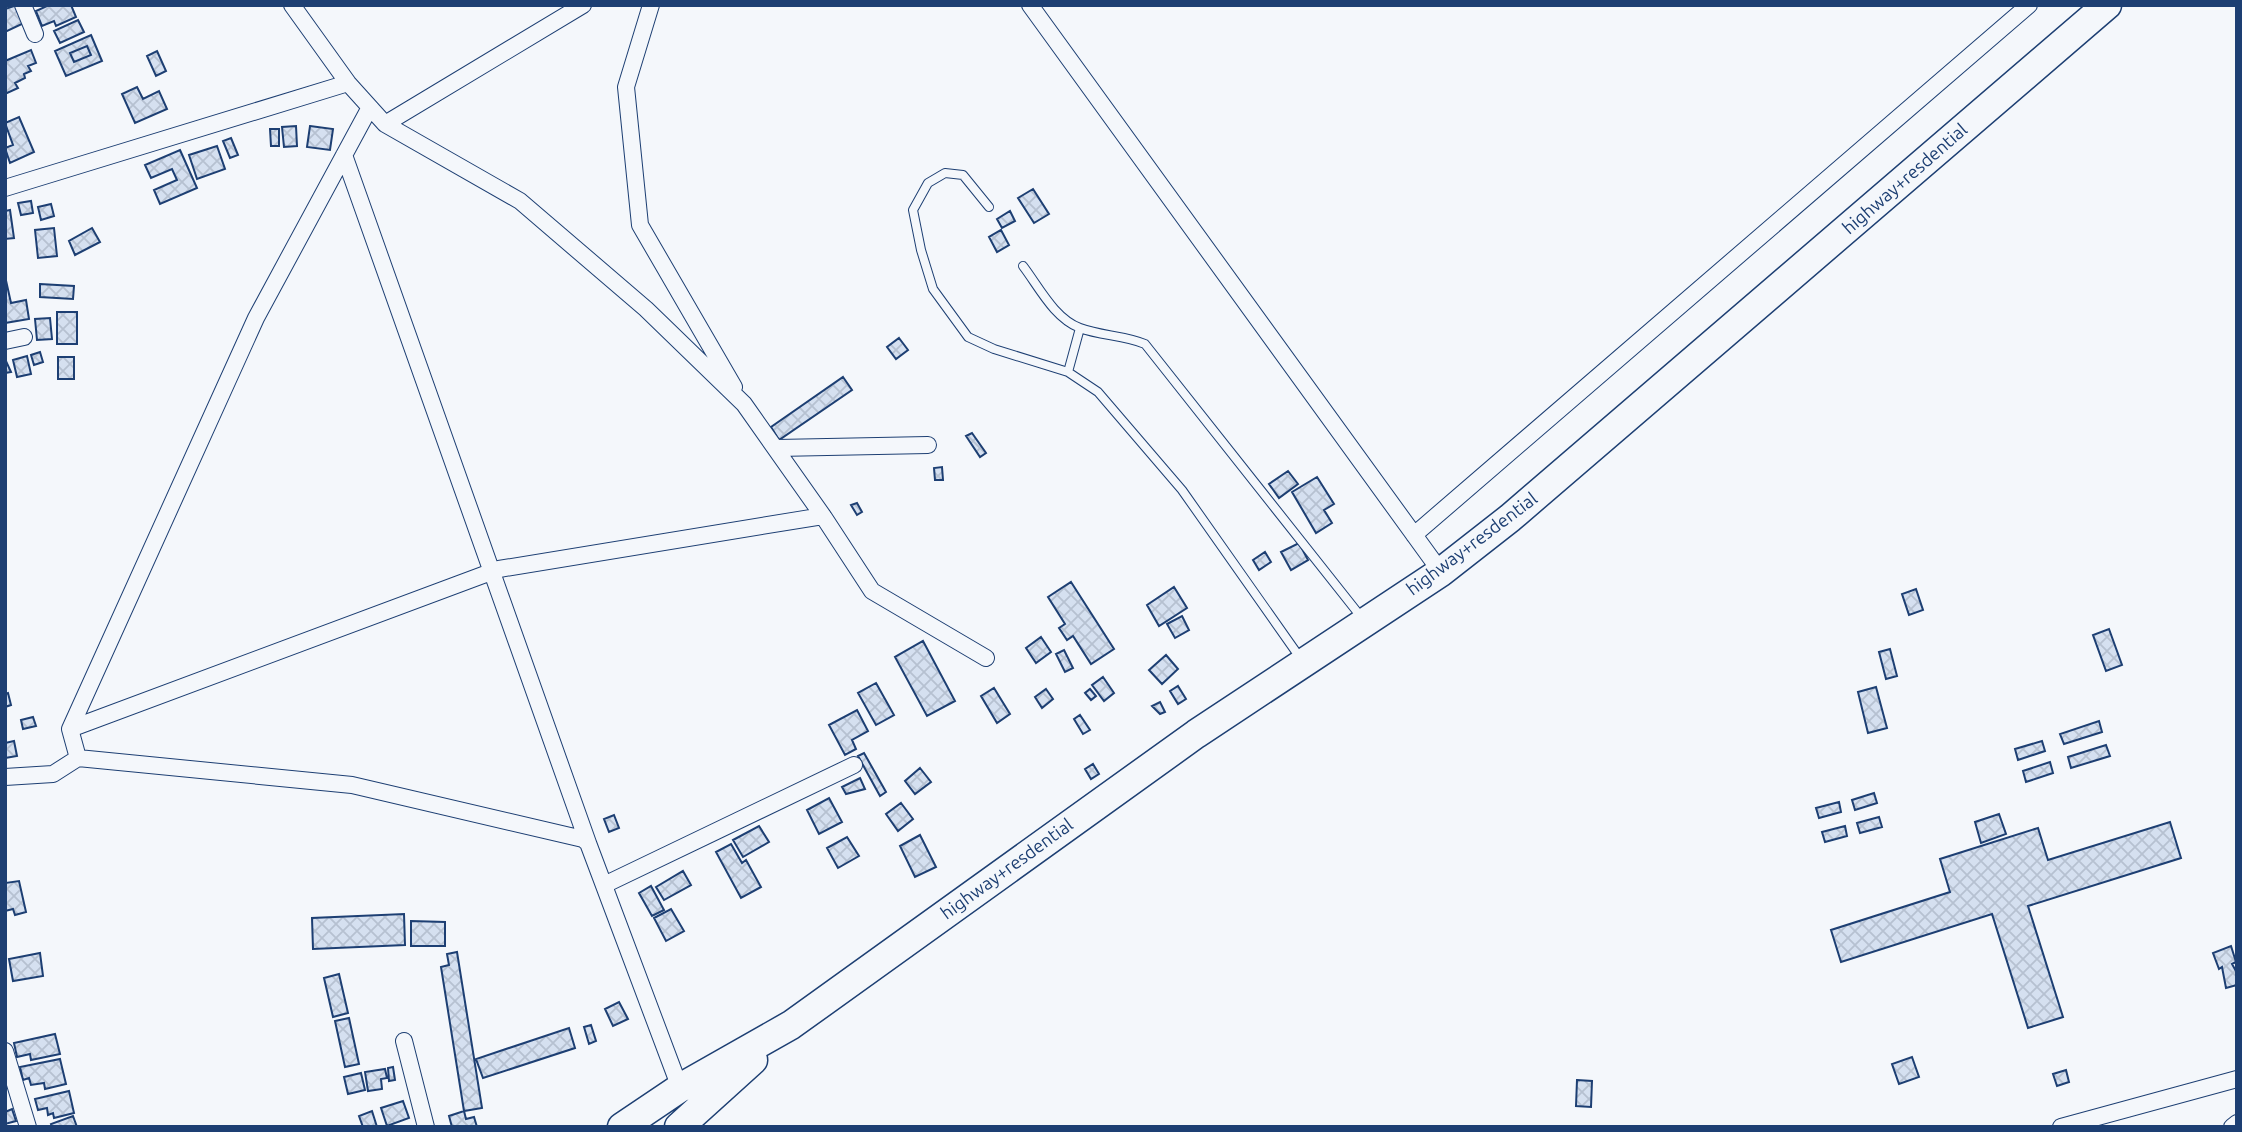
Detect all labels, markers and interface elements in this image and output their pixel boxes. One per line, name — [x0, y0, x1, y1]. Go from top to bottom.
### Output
street label: highway+resdential — [1838, 119, 1971, 238]
street label: highway+resdential — [1402, 488, 1541, 599]
street label: highway+resdential — [937, 814, 1076, 923]

